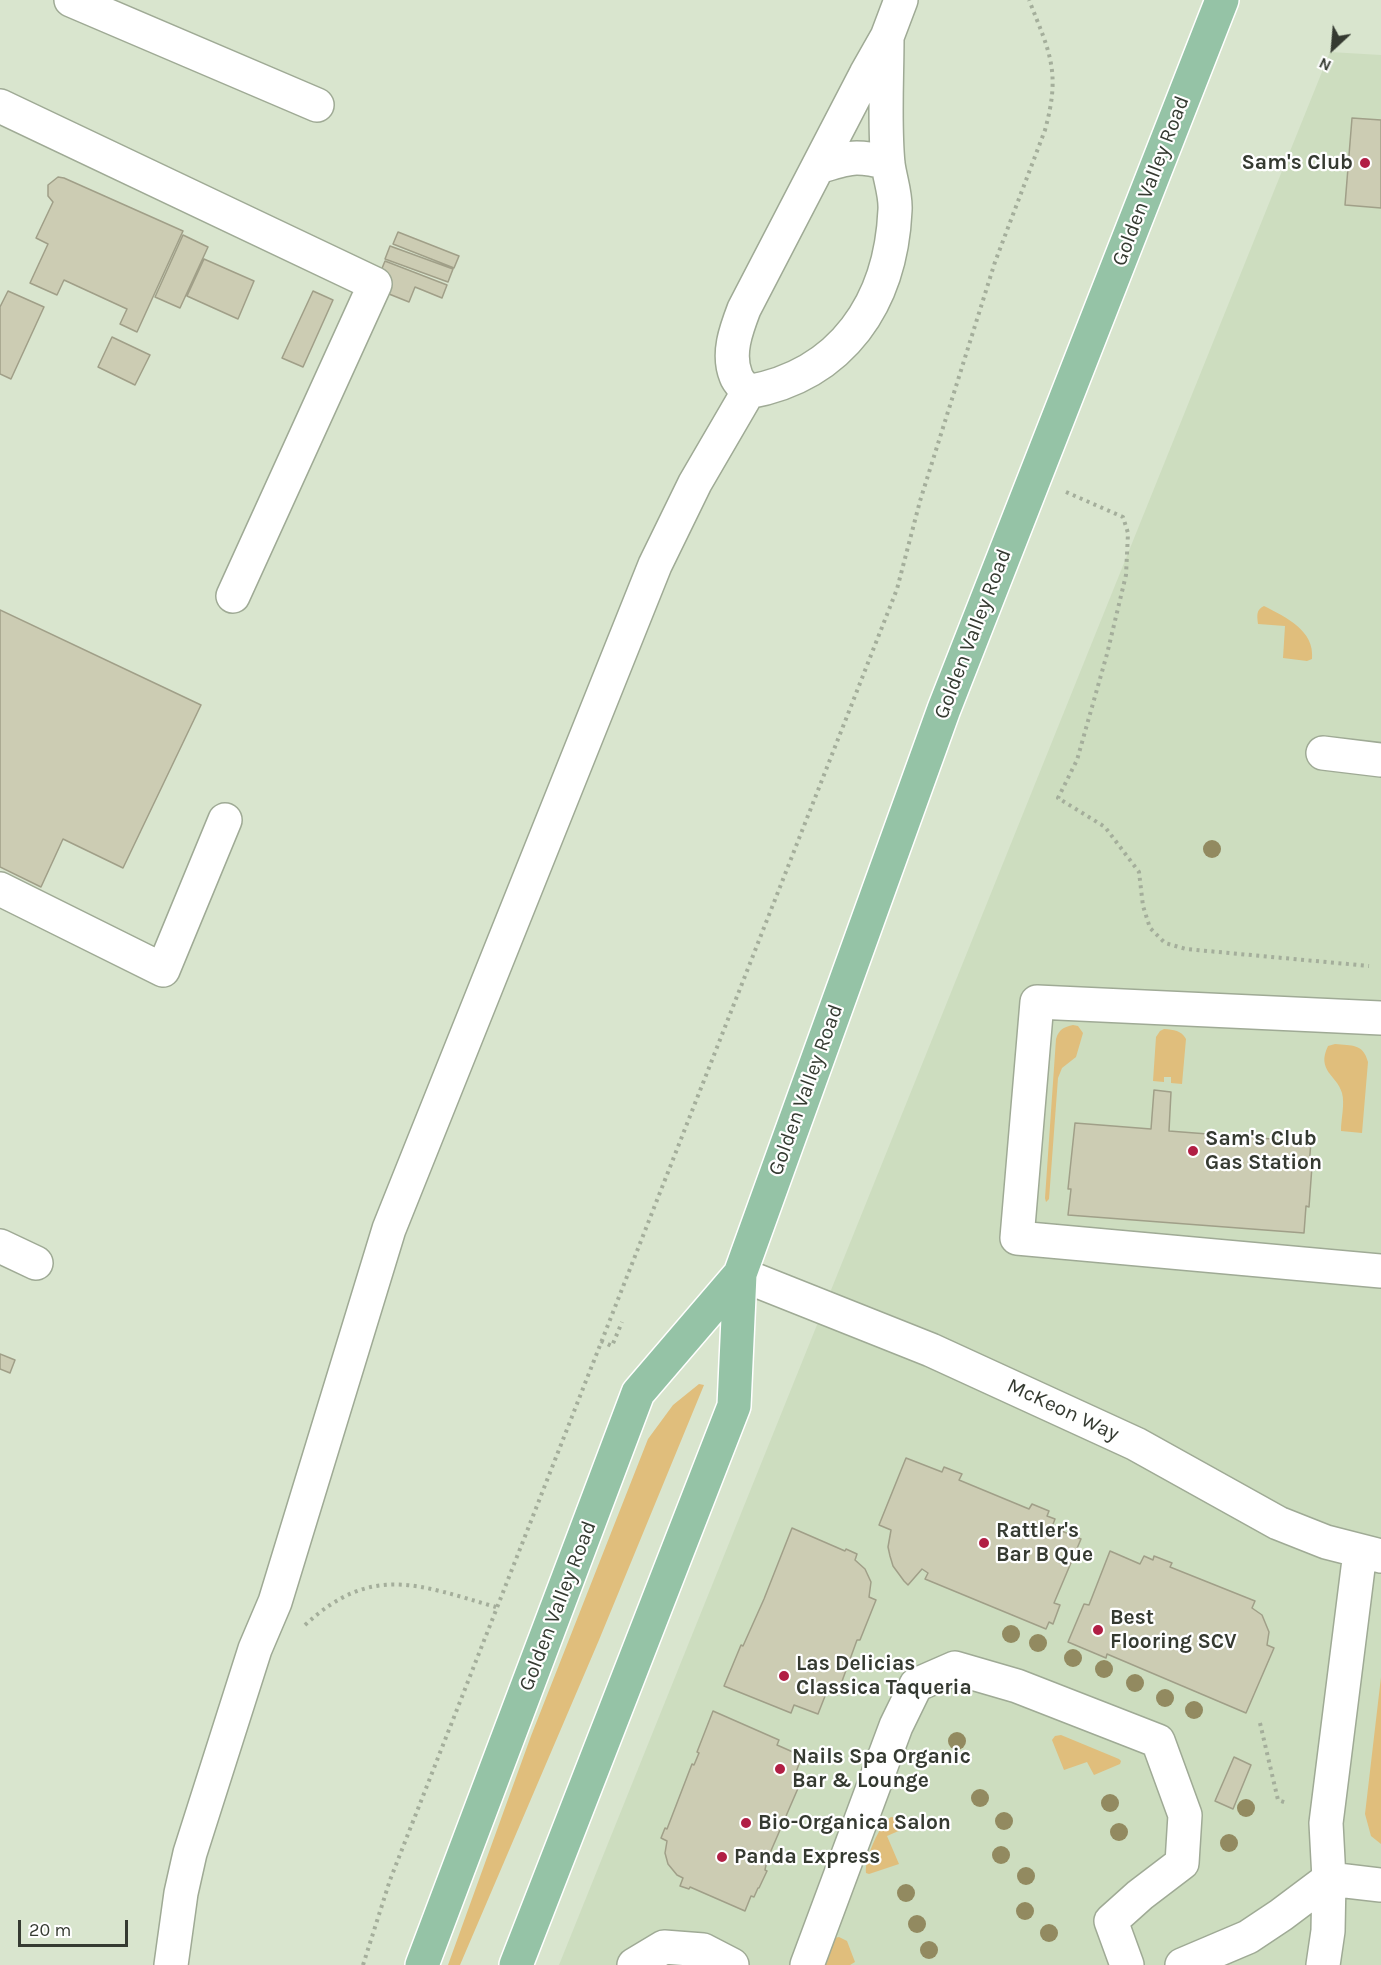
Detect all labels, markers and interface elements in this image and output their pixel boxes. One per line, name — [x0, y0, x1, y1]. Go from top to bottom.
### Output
north arrow — [1303, 18, 1363, 78]
text: N — [1316, 54, 1334, 76]
street label: Golden Valley Road — [1107, 92, 1195, 270]
place label: Sam's Club — [1241, 150, 1353, 176]
marker: Sam's Club — [1358, 156, 1372, 170]
street label: Golden Valley Road — [929, 545, 1017, 723]
street label: Golden Valley Road — [763, 1001, 849, 1179]
place label: Sam's Club Gas Station — [1205, 1126, 1322, 1176]
marker: Sam's Club Gas Station — [1186, 1144, 1200, 1158]
street label: McKeon Way — [1003, 1373, 1123, 1447]
street label: Golden Valley Road — [514, 1517, 602, 1695]
place label: Rattler's Bar B Que — [996, 1518, 1093, 1568]
marker: Rattler's Bar B Que — [977, 1536, 991, 1550]
place label: Best Flooring SCV — [1110, 1605, 1237, 1655]
marker: Best Flooring SCV — [1091, 1623, 1105, 1637]
place label: Las Delicias Classica Taqueria — [796, 1651, 972, 1701]
marker: Las Delicias Classica Taqueria — [777, 1669, 791, 1683]
place label: Nails Spa Organic Bar & Lounge — [792, 1744, 971, 1794]
marker: Nails Spa Organic Bar & Lounge — [773, 1762, 787, 1776]
place label: Bio-Organica Salon — [758, 1810, 951, 1836]
marker: Bio-Organica Salon — [739, 1816, 753, 1830]
place label: Panda Express — [734, 1844, 880, 1870]
marker: Panda Express — [715, 1850, 729, 1864]
scale bar — [21, 1908, 130, 1946]
text: 20 m — [29, 1919, 71, 1941]

